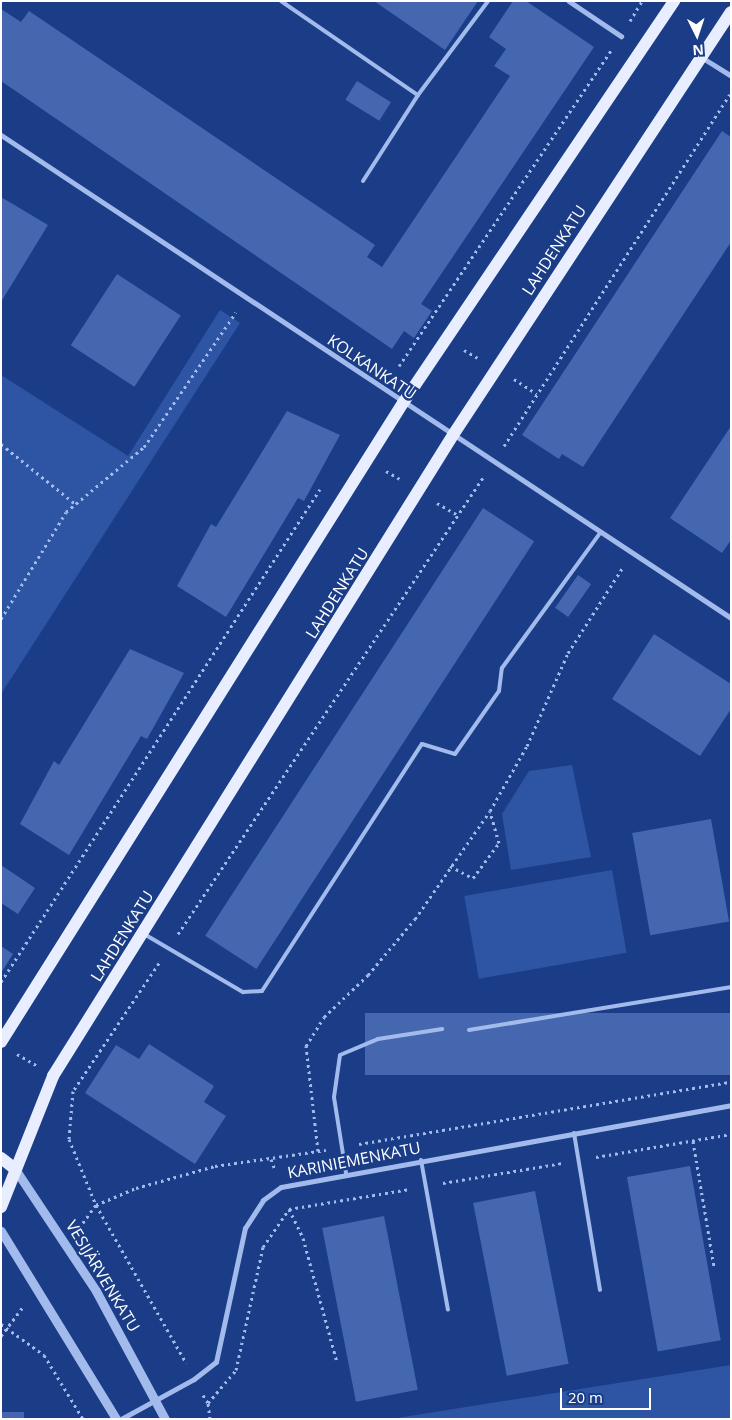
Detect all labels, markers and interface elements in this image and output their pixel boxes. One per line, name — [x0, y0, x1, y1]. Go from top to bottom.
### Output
north arrow — [672, 10, 722, 60]
text: N — [692, 41, 704, 60]
street label: LAHDENKATU — [518, 201, 590, 299]
street label: KOLKANKATU — [324, 330, 420, 404]
street label: LAHDENKATU — [302, 544, 372, 642]
street label: LAHDENKATU — [87, 887, 157, 985]
street label: KARINIEMENKATU — [286, 1138, 422, 1182]
street label: VESIJÄRVENKATU — [62, 1217, 144, 1335]
scale bar — [562, 1378, 653, 1410]
text: 20 m — [568, 1387, 603, 1407]

